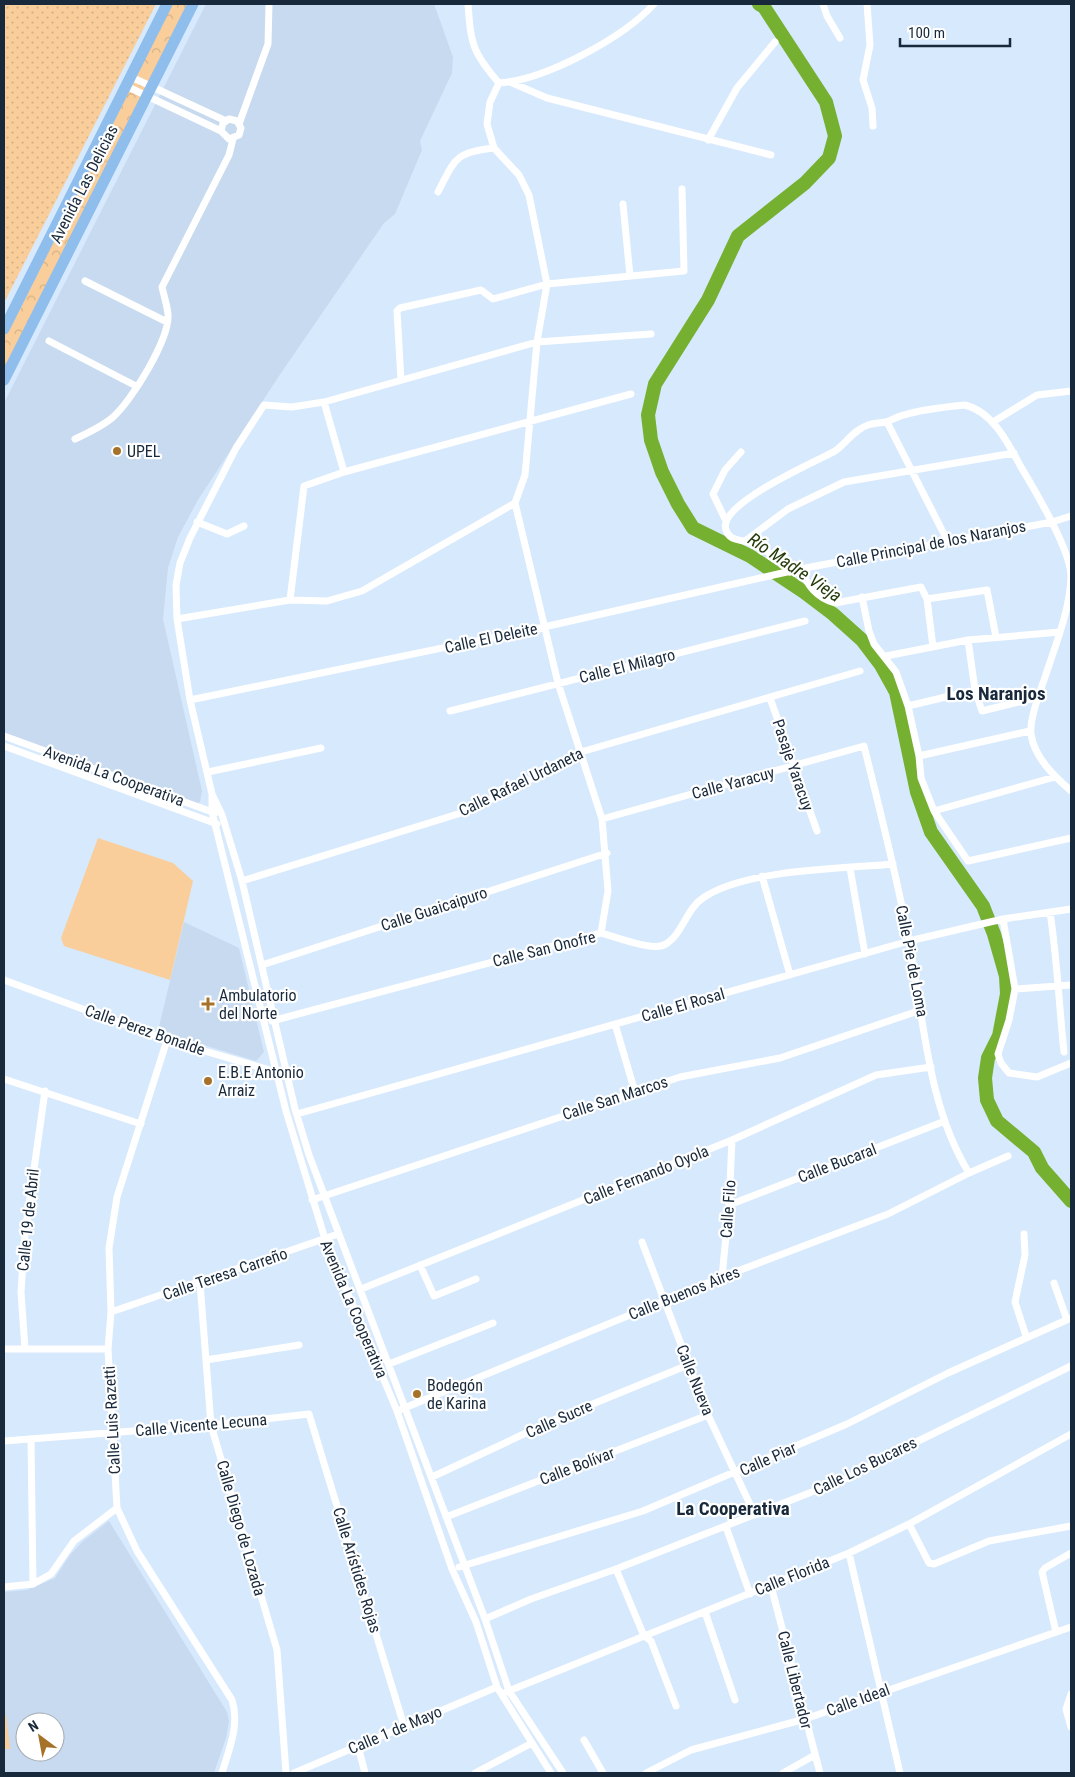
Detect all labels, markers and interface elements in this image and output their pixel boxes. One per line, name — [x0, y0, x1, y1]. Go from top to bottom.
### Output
scale bar — [900, 15, 1010, 47]
text: 100 m — [908, 24, 945, 42]
street label: Avenida Las Delicias — [46, 122, 122, 246]
place label: UPEL — [127, 442, 161, 461]
marker: UPEL — [111, 445, 123, 457]
street label: Calle Principal de los Naranjos — [835, 516, 1027, 572]
water label: Río Madre Vieja — [744, 528, 846, 606]
street label: Calle El Deleite — [443, 619, 539, 657]
street label: Calle El Milagro — [577, 645, 677, 687]
district label: Los Naranjos — [946, 682, 1046, 705]
street label: Pasaje Yaracuy — [768, 717, 818, 814]
street label: Avenida La Cooperativa — [41, 742, 187, 810]
street label: Calle Rafael Urdaneta — [456, 744, 586, 820]
street label: Calle Yaracuy — [690, 763, 777, 803]
street label: Calle Guaicaipuro — [378, 883, 490, 935]
street label: Calle Pie de Loma — [892, 904, 932, 1018]
street label: Calle San Onofre — [491, 927, 597, 971]
street label: Calle El Rosal — [639, 984, 727, 1026]
place label: Ambulatorio del Norte — [219, 986, 296, 1023]
marker: Ambulatorio del Norte — [201, 997, 215, 1011]
street label: Calle Perez Bonalde — [82, 1001, 208, 1059]
place label: E.B.E Antonio Arraiz — [218, 1063, 304, 1100]
street label: Calle San Marcos — [560, 1072, 670, 1124]
marker: E.B.E Antonio Arraiz — [202, 1075, 214, 1087]
street label: Calle Bucaral — [795, 1139, 879, 1187]
street label: Calle Fernando Oyola — [581, 1141, 711, 1209]
street label: Calle 19 de Abril — [13, 1168, 43, 1272]
street label: Calle Filo — [716, 1179, 740, 1239]
street label: Avenida La Cooperativa — [316, 1237, 392, 1381]
street label: Calle Teresa Carreño — [160, 1244, 290, 1304]
street label: Calle Buenos Aires — [626, 1262, 742, 1324]
street label: Calle Nueva — [672, 1342, 718, 1418]
street label: Calle Luis Razetti — [100, 1365, 124, 1475]
place label: Bodegón de Karina — [427, 1376, 486, 1413]
marker: Bodegón de Karina — [411, 1388, 423, 1400]
street label: Calle Sucre — [523, 1396, 595, 1442]
street label: Calle Vicente Lecuna — [134, 1410, 268, 1440]
street label: Calle Los Bucares — [810, 1433, 920, 1499]
street label: Calle Piar — [737, 1438, 800, 1480]
street label: Calle Bolívar — [537, 1443, 617, 1489]
street label: Calle Diego de Lozada — [213, 1458, 269, 1598]
district label: La Cooperativa — [676, 1497, 790, 1520]
street label: Calle Arístides Rojas — [329, 1505, 385, 1635]
street label: Calle Florida — [752, 1552, 832, 1600]
street label: Calle Libertador — [774, 1629, 816, 1731]
street label: Calle Ideal — [824, 1680, 892, 1720]
street label: Calle 1 de Mayo — [345, 1702, 445, 1758]
north arrow — [15, 1712, 65, 1762]
text: N — [25, 1717, 41, 1735]

